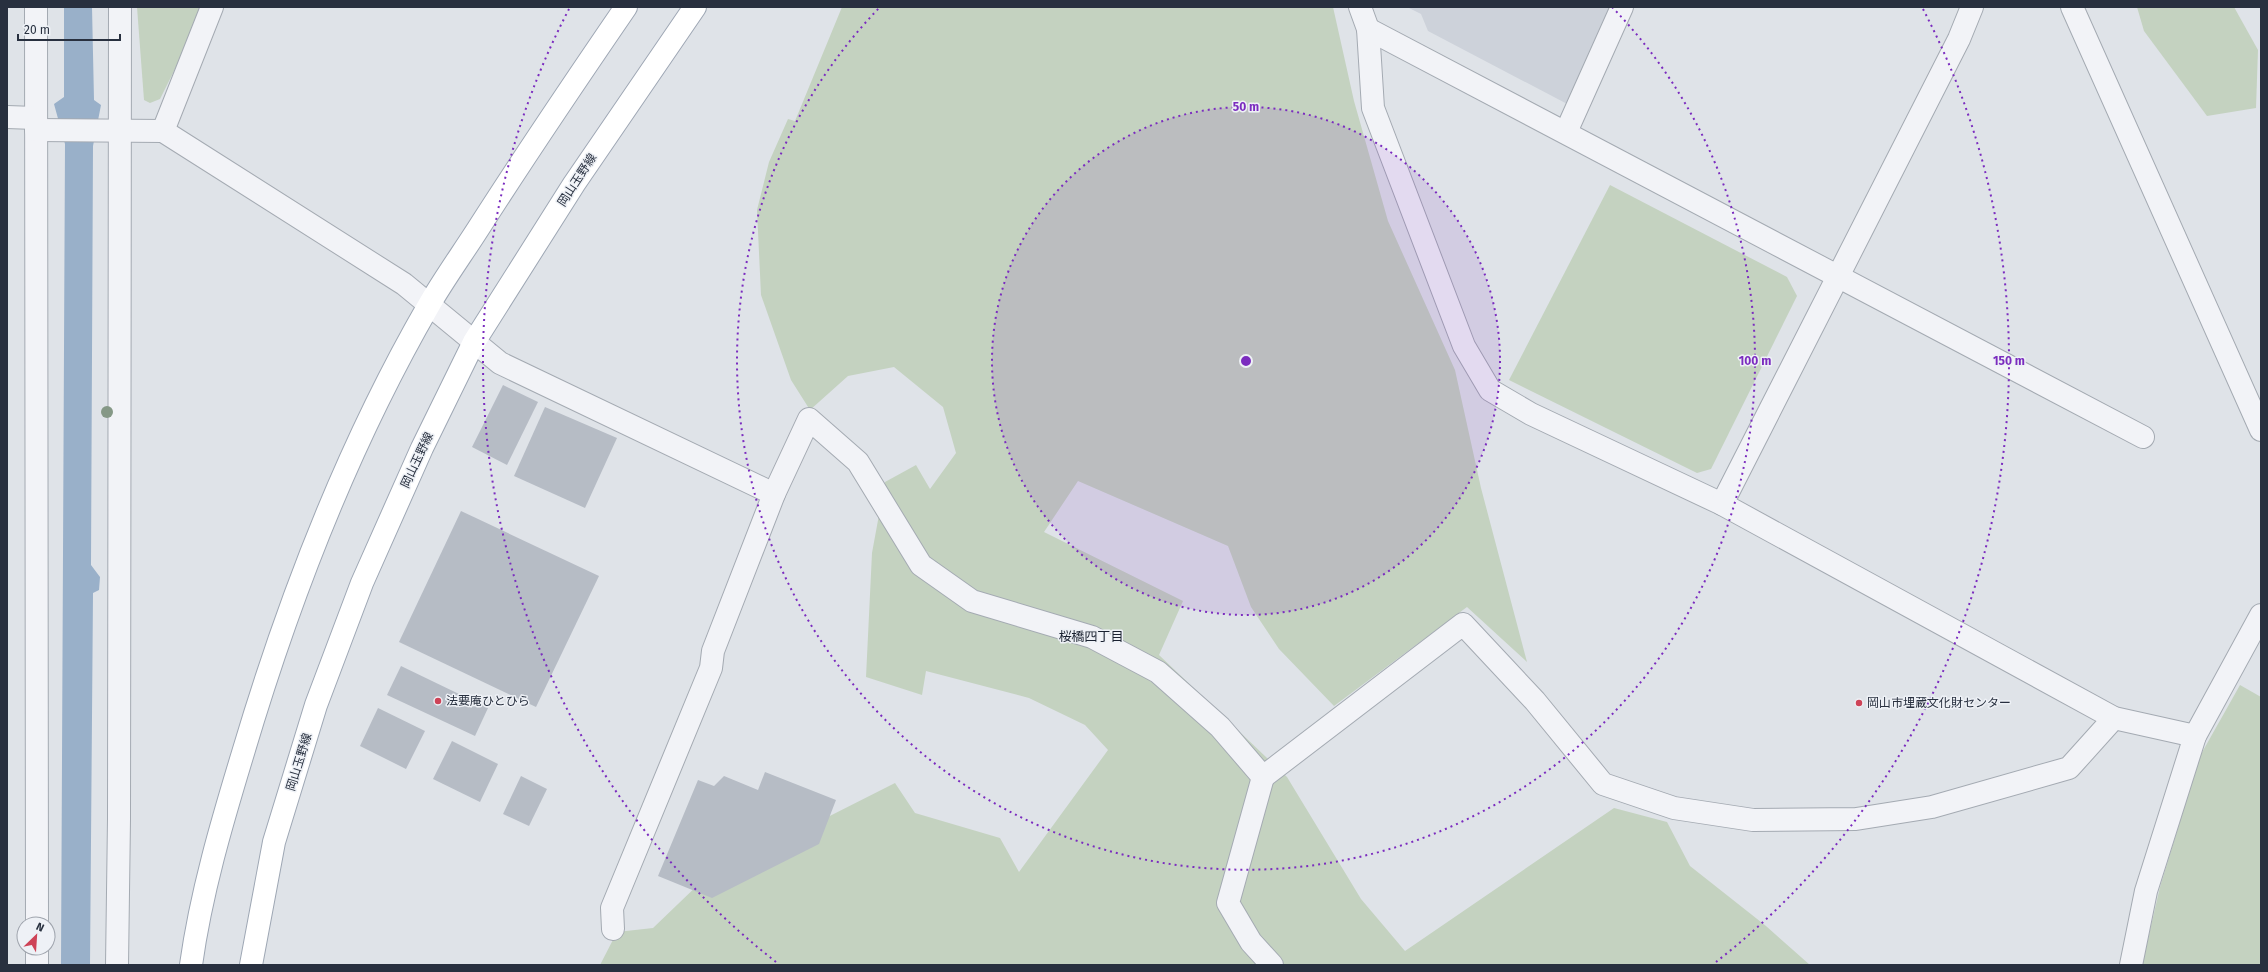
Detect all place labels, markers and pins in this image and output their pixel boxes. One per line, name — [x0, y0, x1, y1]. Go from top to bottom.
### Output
centre of rings — [1239, 354, 1253, 368]
place label: 法要庵ひとひら — [446, 694, 530, 708]
marker: 法要庵ひとひら — [433, 696, 443, 706]
place label: 岡山市埋蔵文化財センター — [1867, 696, 2011, 710]
marker: 岡山市埋蔵文化財センター — [1854, 698, 1864, 708]

